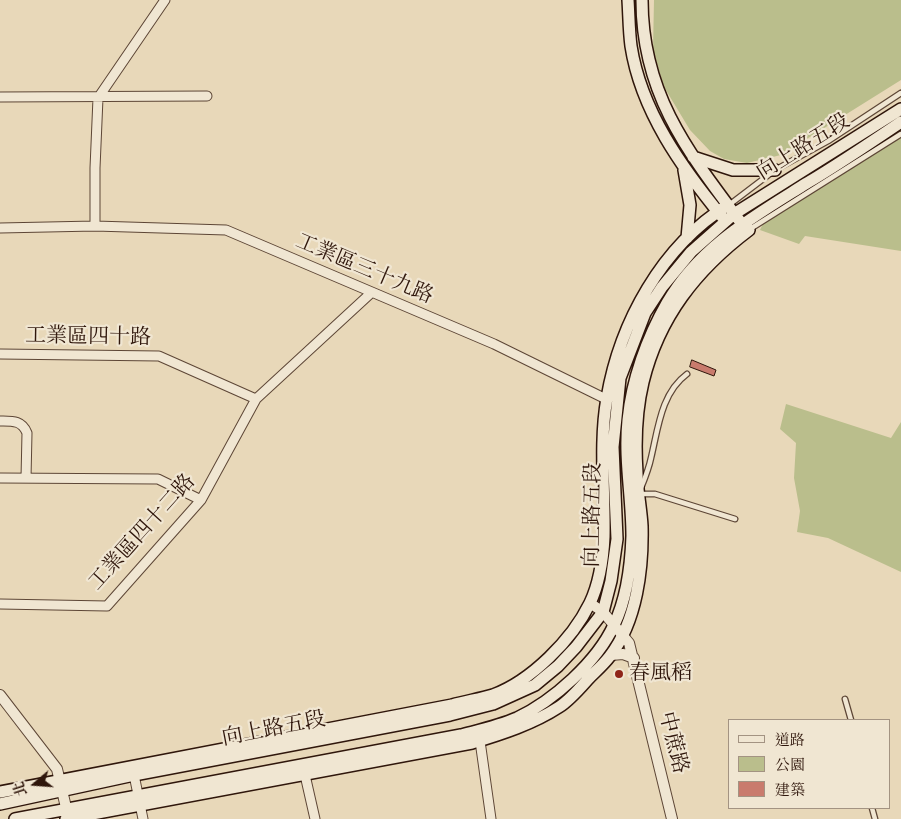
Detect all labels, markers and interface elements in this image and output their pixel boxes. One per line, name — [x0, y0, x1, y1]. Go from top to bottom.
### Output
street label: 向上路五段 — [753, 109, 855, 187]
street label: 工業區三十九路 — [291, 230, 437, 310]
street label: 工業區四十路 — [25, 324, 151, 352]
street label: 向上路五段 — [580, 462, 608, 568]
street label: 工業區四十二路 — [84, 470, 202, 596]
place label: 春風稻 — [629, 661, 692, 687]
marker: 春風稻 — [613, 668, 625, 680]
street label: 向上路五段 — [220, 708, 328, 752]
street label: 中蔗路 — [652, 709, 692, 777]
legend — [728, 719, 891, 809]
text: 道路 — [775, 731, 805, 750]
text: 公園 — [775, 756, 805, 775]
north arrow — [10, 759, 60, 809]
text: 北 — [10, 780, 31, 798]
text: 建築 — [775, 781, 805, 800]

